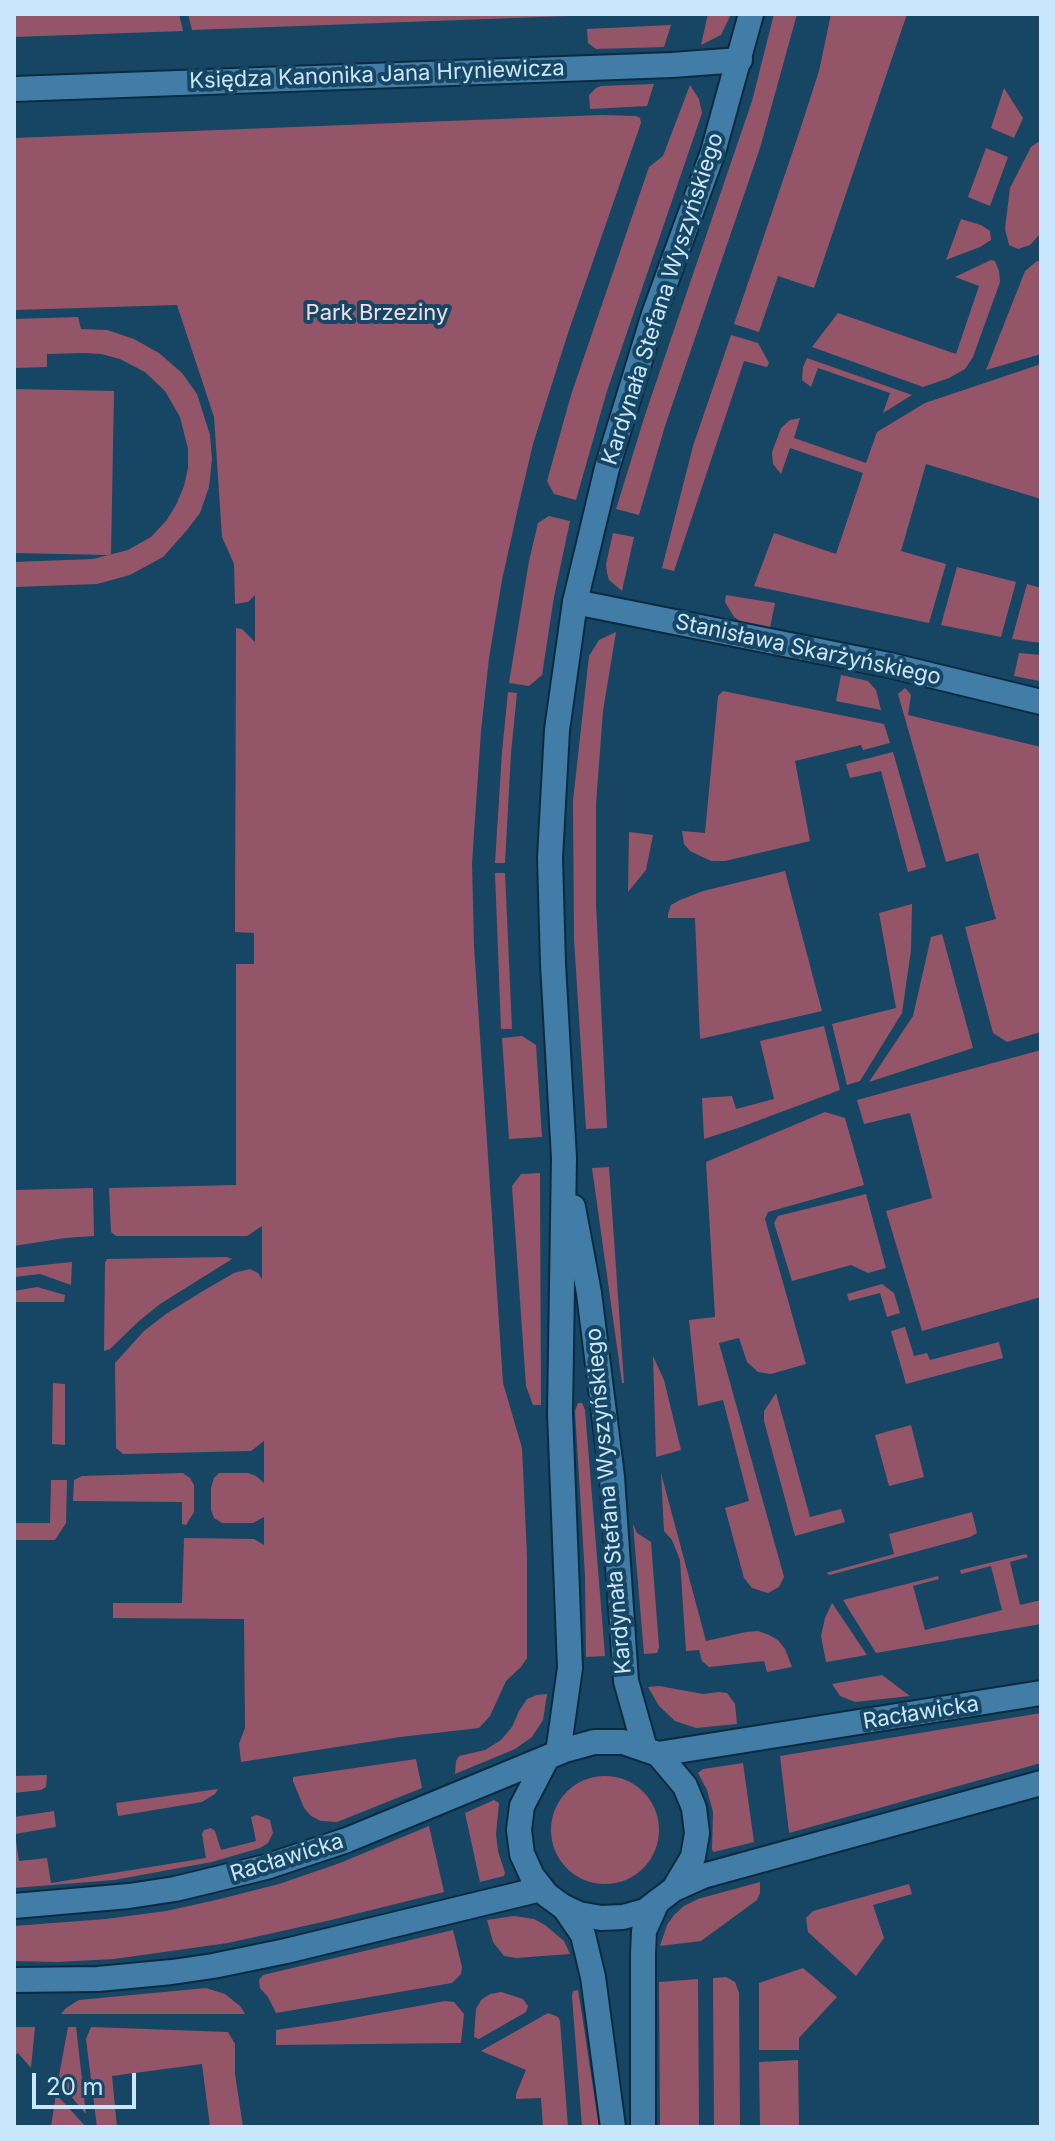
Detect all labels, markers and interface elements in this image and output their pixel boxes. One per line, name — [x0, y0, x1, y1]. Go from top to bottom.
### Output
street label: Księdza Kanonika Jana Hryniewicza — [189, 55, 565, 95]
street label: Kardynała Stefana Wyszyńskiego — [597, 130, 729, 468]
park label: Park Brzeziny — [306, 300, 448, 326]
street label: Stanisława Skarżyńskiego — [673, 609, 943, 691]
street label: Kardynała Stefana Wyszyńskiego — [581, 1327, 637, 1675]
street label: Racławicka — [861, 1691, 981, 1735]
street label: Racławicka — [227, 1828, 347, 1888]
scale bar — [36, 2057, 140, 2107]
text: 20 m — [46, 2072, 104, 2101]

